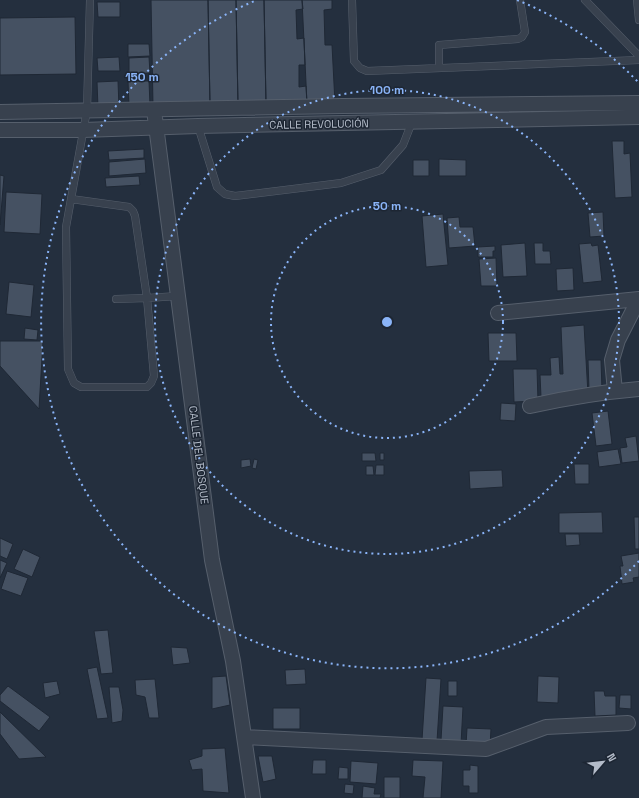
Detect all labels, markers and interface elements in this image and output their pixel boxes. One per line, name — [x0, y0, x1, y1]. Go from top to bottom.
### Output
text: 150 m — [125, 69, 159, 85]
text: 100 m — [370, 82, 404, 98]
street label: CALLE REVOLUCIÓN — [269, 115, 369, 132]
text: 50 m — [373, 198, 401, 214]
centre of rings — [380, 315, 394, 329]
street label: CALLE DEL BOSQUE — [186, 405, 212, 505]
north arrow — [583, 742, 623, 782]
text: N — [604, 751, 620, 764]

